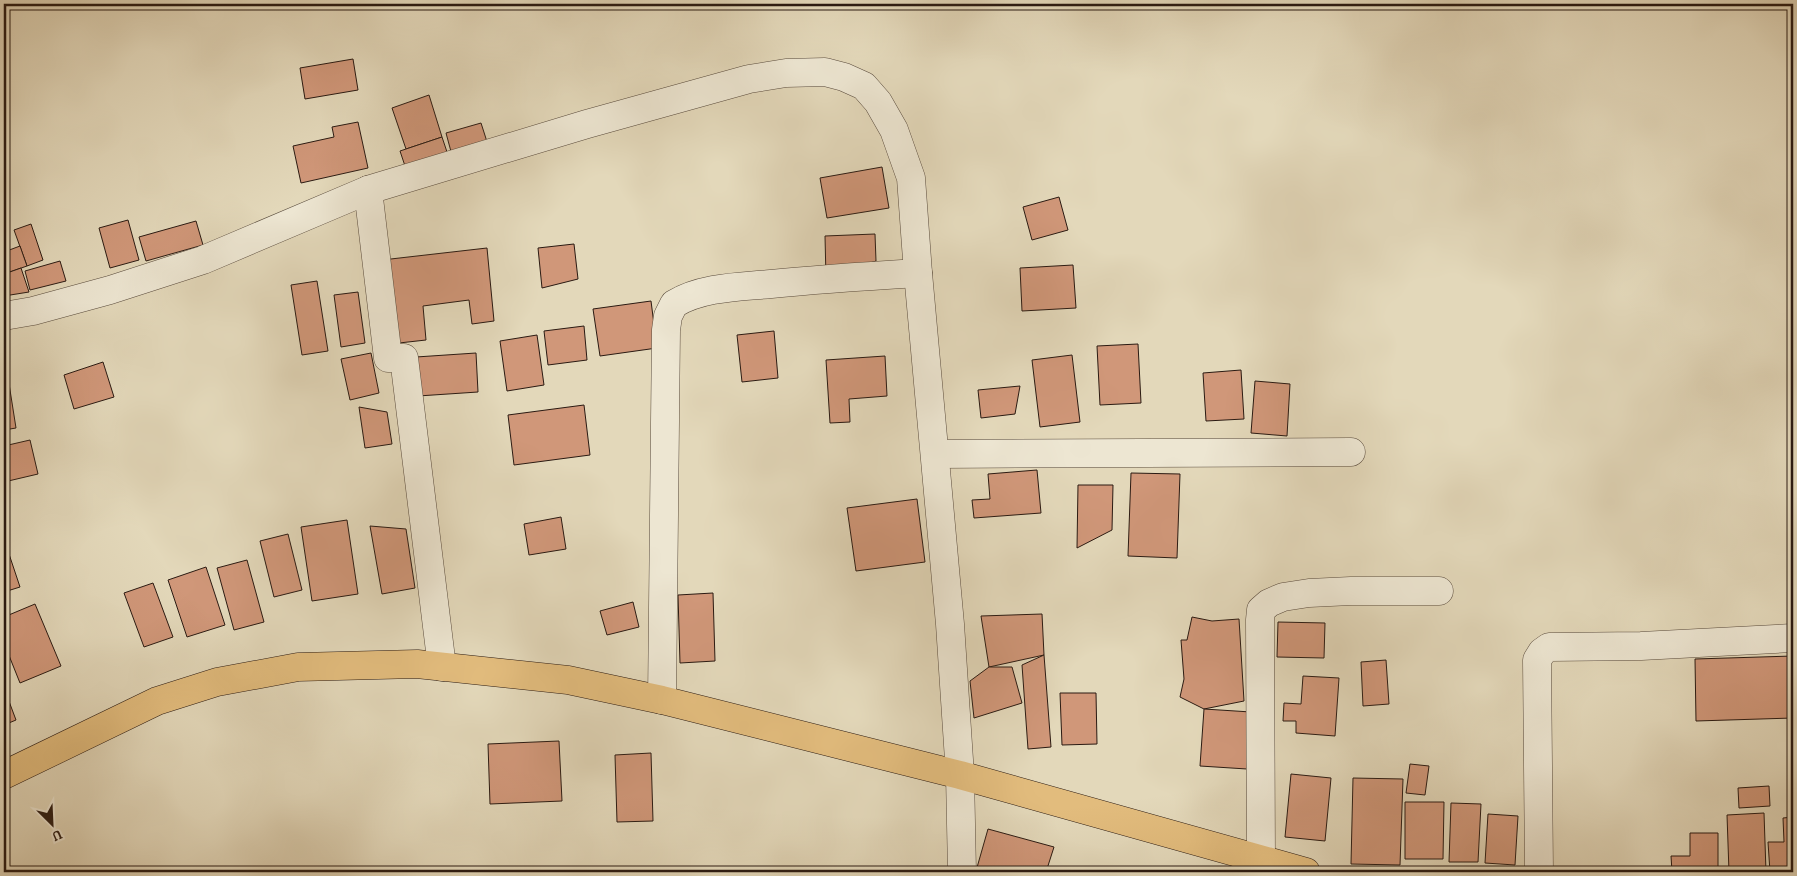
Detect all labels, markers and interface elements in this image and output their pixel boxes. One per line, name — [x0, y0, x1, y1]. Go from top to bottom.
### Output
north arrow — [28, 798, 78, 848]
text: U — [49, 825, 65, 846]

